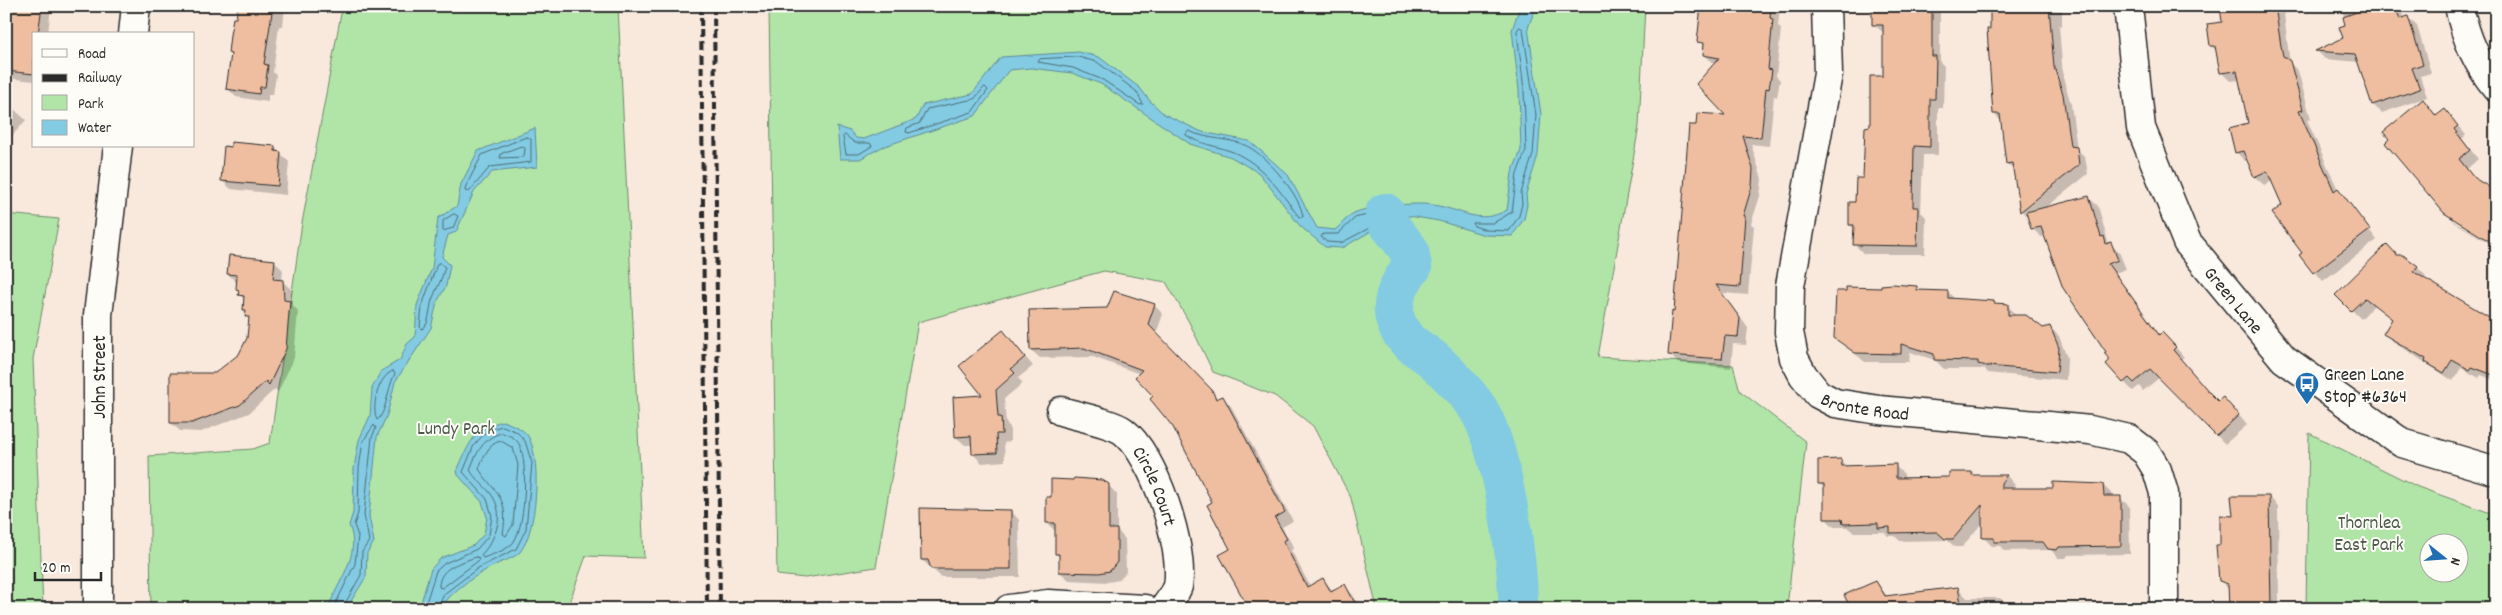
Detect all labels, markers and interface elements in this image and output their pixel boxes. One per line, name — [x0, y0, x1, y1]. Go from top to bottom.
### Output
legend — [32, 32, 195, 148]
text: Road — [78, 44, 106, 66]
text: Railway — [78, 68, 122, 90]
text: Park — [78, 94, 104, 116]
text: Water — [78, 118, 112, 140]
street label: Green Lane — [2196, 262, 2268, 341]
street label: John Street — [88, 335, 115, 419]
place label: Green Lane Stop #6364 — [2324, 363, 2407, 412]
bus stop icon: Green Lane Stop #6364 — [2294, 371, 2320, 405]
street label: Bronte Road — [1815, 388, 1910, 430]
park label: Lundy Park — [417, 417, 495, 444]
street label: Circle Court — [1124, 442, 1181, 530]
park label: Thornlea East Park — [2334, 511, 2404, 560]
north arrow — [2420, 532, 2470, 582]
scale bar — [35, 550, 101, 582]
text: N — [2444, 555, 2465, 568]
text: 20 m — [42, 558, 70, 580]

